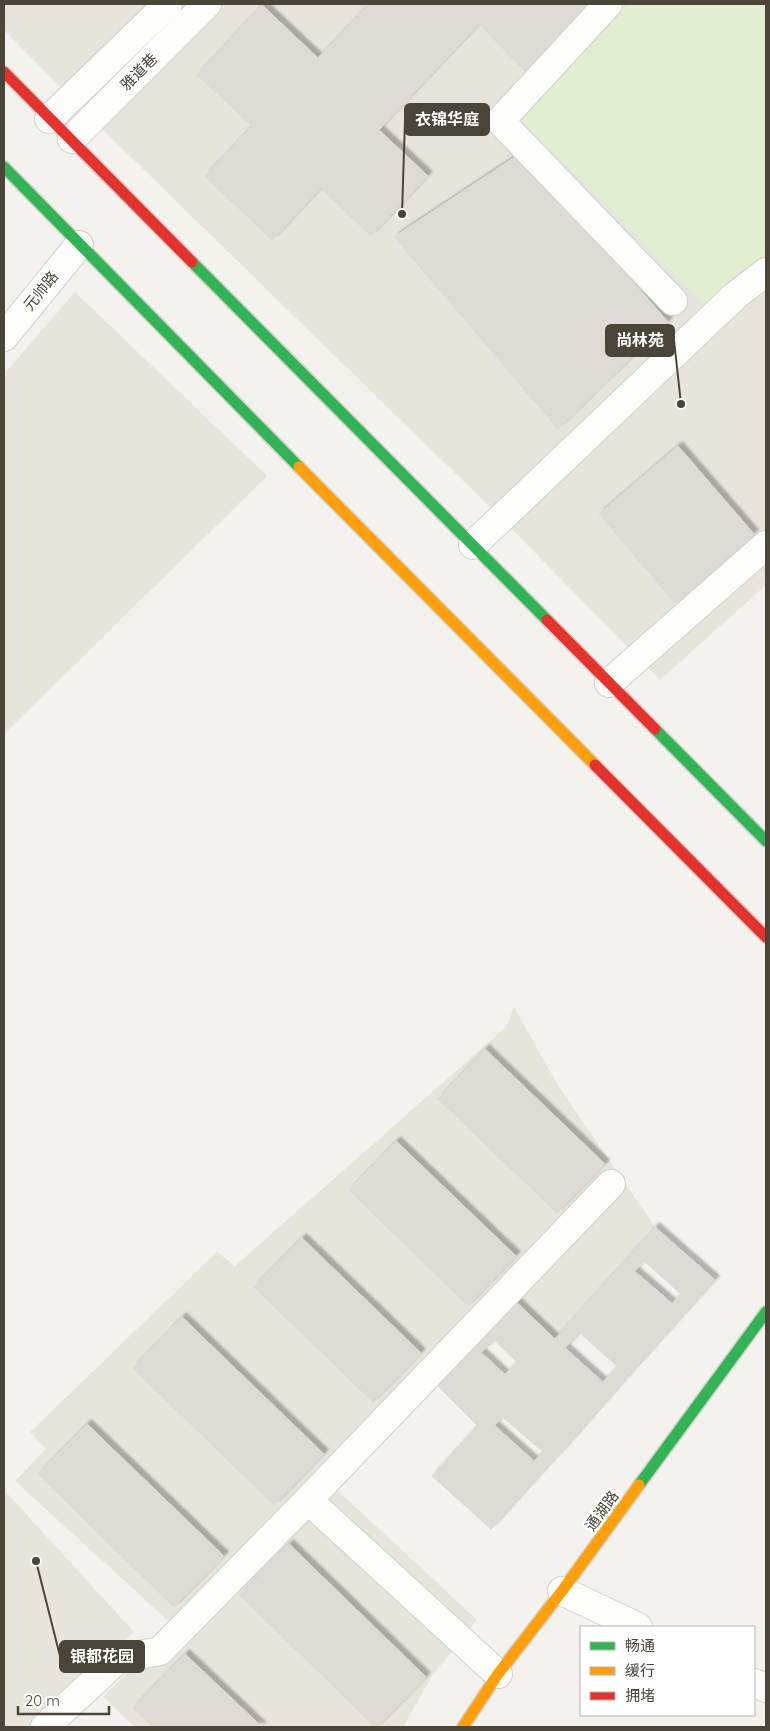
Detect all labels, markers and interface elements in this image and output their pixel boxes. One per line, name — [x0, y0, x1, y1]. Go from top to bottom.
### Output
street label: 雅道巷 — [116, 49, 161, 94]
callout: 衣锦华庭 — [405, 104, 489, 135]
text: 衣锦华庭 — [415, 109, 479, 129]
street label: 元帅路 — [19, 267, 62, 314]
callout: 尚林苑 — [606, 325, 674, 356]
text: 尚林苑 — [616, 330, 664, 350]
street label: 通湖路 — [581, 1487, 623, 1534]
legend — [580, 1626, 755, 1716]
text: 畅通 — [625, 1636, 655, 1655]
callout: 银都花园 — [60, 1641, 144, 1672]
text: 银都花园 — [70, 1646, 134, 1666]
text: 缓行 — [625, 1661, 655, 1680]
scale bar — [18, 1684, 109, 1716]
text: 拥堵 — [625, 1686, 655, 1705]
text: 20 m — [25, 1691, 60, 1710]

